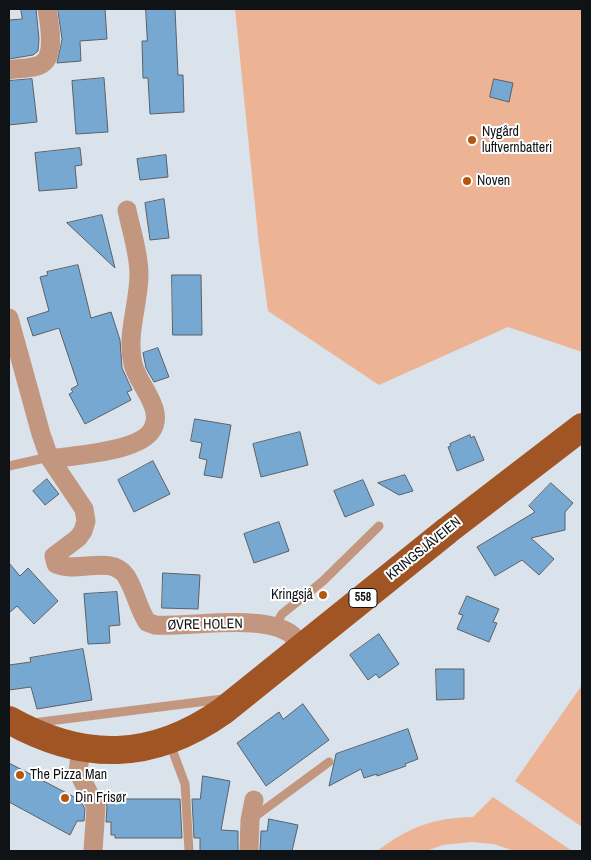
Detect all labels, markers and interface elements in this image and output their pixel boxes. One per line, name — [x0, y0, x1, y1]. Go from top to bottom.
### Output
place label: Nygård luftvernbatteri — [482, 124, 552, 156]
marker: Nygård luftvernbatteri — [466, 134, 478, 146]
place label: Noven — [477, 173, 510, 189]
marker: Noven — [461, 175, 473, 187]
street label: KRINGSJÅVEIEN — [383, 514, 465, 584]
place label: Kringsjå — [271, 587, 313, 603]
road number: 558 — [349, 588, 377, 608]
marker: Kringsjå — [317, 589, 329, 601]
street label: ØVRE HOLEN — [167, 616, 243, 634]
place label: The Pizza Man — [30, 767, 107, 783]
marker: The Pizza Man — [14, 769, 26, 781]
place label: Din Frisør — [75, 790, 126, 806]
marker: Din Frisør — [59, 792, 71, 804]

